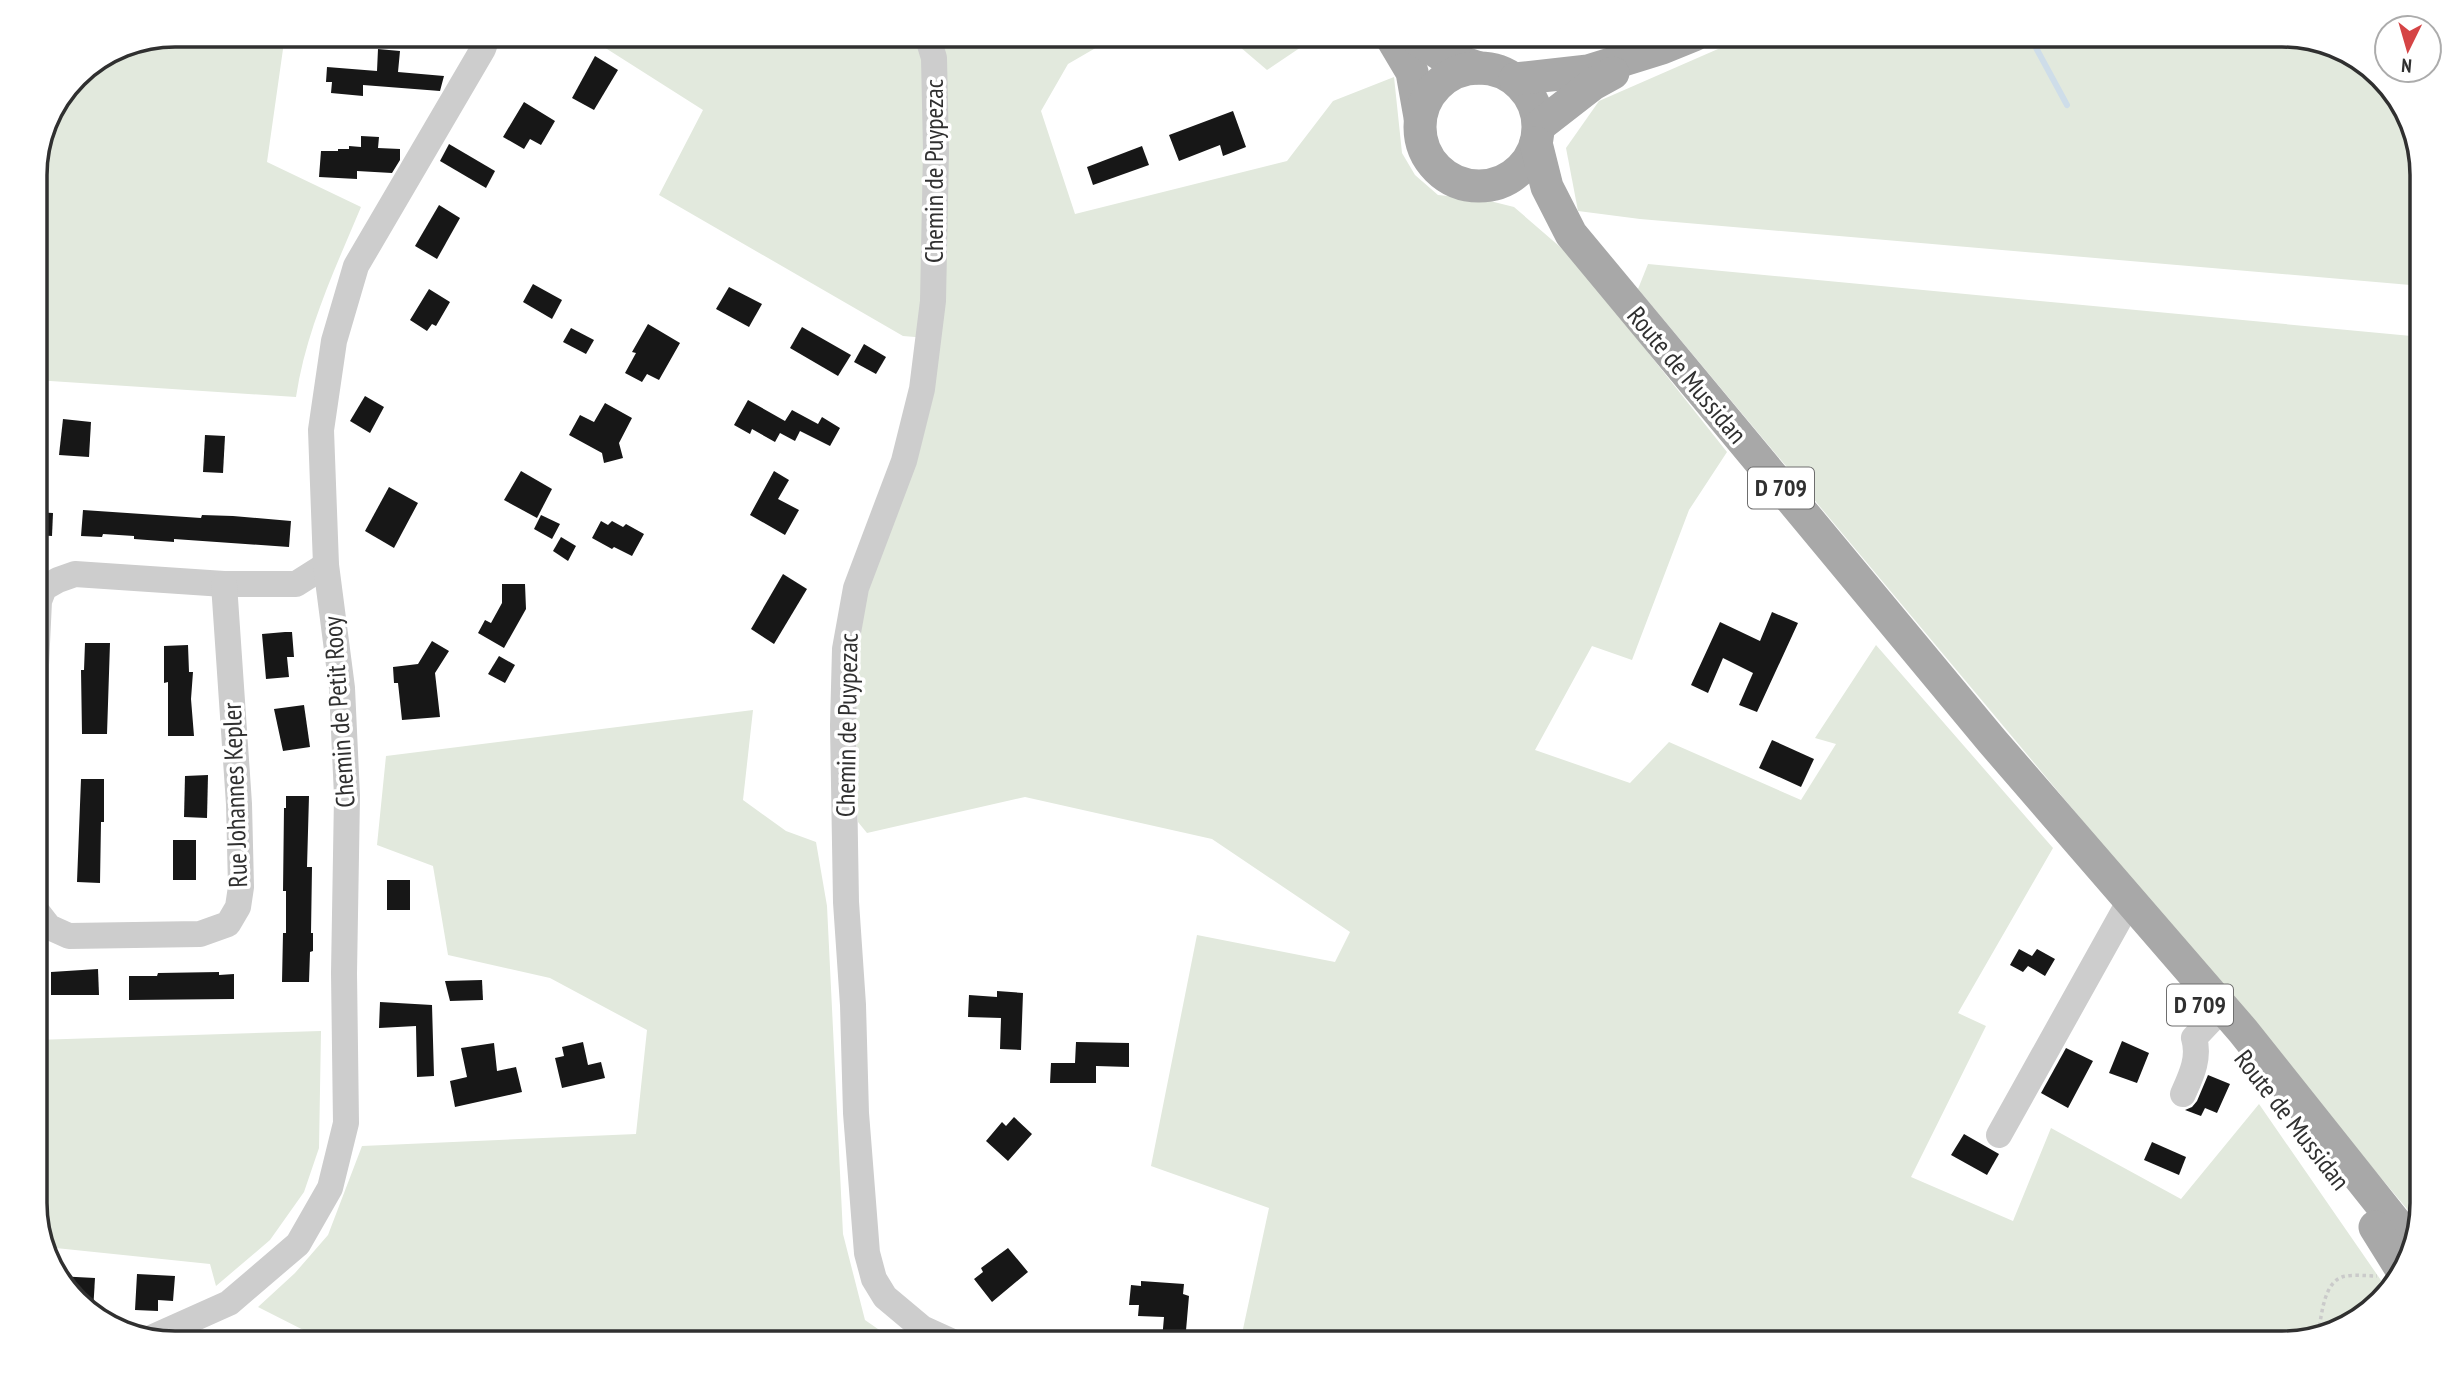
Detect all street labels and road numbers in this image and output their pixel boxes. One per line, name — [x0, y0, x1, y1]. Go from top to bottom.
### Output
street label: Chemin de Puypezac — [917, 79, 950, 263]
street label: Route de Mussidan — [1620, 299, 1754, 450]
road number: D 709 — [1748, 467, 1814, 508]
street label: Chemin de Petit Rooy — [315, 615, 362, 809]
street label: Chemin de Puypezac — [828, 633, 865, 817]
street label: Rue Johannes Kepler — [215, 702, 254, 888]
road number: D 709 — [2167, 985, 2233, 1026]
street label: Route de Mussidan — [2227, 1043, 2357, 1196]

